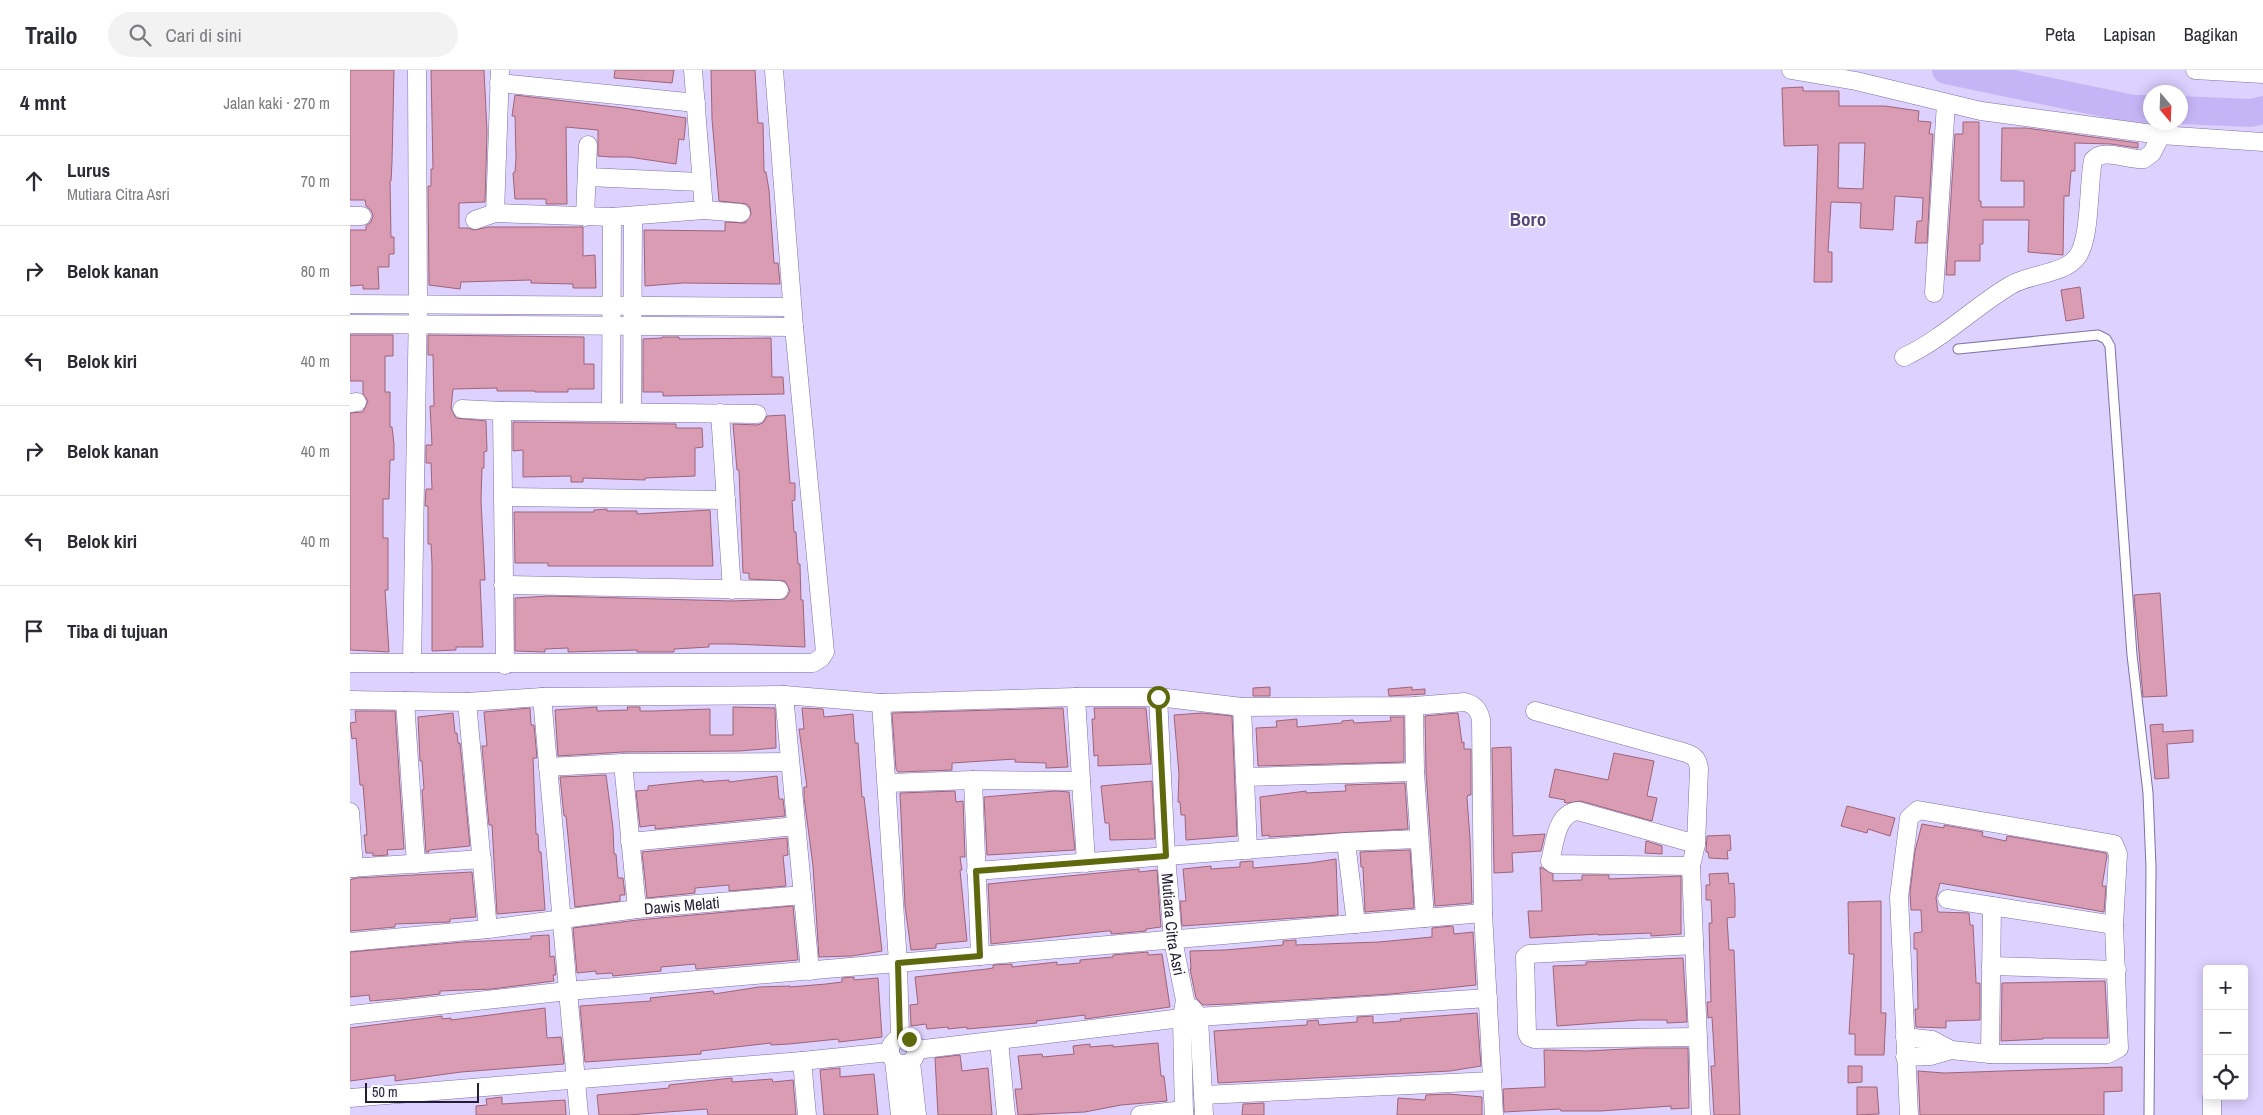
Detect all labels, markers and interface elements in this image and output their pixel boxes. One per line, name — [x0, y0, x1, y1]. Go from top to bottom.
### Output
search box — [108, 12, 458, 57]
text: Trailo — [25, 19, 78, 51]
icon: search — [126, 21, 154, 49]
text: Cari di sini — [166, 22, 242, 48]
text: Peta — [2045, 22, 2075, 47]
text: Lapisan — [2103, 22, 2156, 47]
text: Bagikan — [2184, 22, 2238, 47]
north arrow — [2143, 85, 2188, 130]
text: 4 mnt — [20, 88, 66, 117]
text: Jalan kaki · 270 m — [224, 92, 330, 114]
text: Lurus — [67, 157, 110, 183]
icon: ahead — [20, 167, 48, 195]
text: 70 m — [301, 170, 330, 192]
text: Mutiara Citra Asri — [67, 183, 170, 205]
district label: Boro — [1510, 206, 1546, 232]
icon: right — [20, 257, 48, 285]
text: Belok kanan — [67, 258, 159, 284]
text: 80 m — [301, 260, 330, 282]
icon: left — [20, 347, 48, 375]
text: Belok kiri — [67, 348, 137, 374]
text: 40 m — [301, 350, 330, 372]
icon: right — [20, 437, 48, 465]
text: Belok kanan — [67, 438, 159, 464]
text: 40 m — [301, 440, 330, 462]
icon: left — [20, 527, 48, 555]
text: Belok kiri — [67, 528, 137, 554]
text: 40 m — [301, 530, 330, 552]
icon: arrive — [20, 617, 48, 645]
text: Tiba di tujuan — [67, 618, 168, 644]
route start — [1147, 686, 1170, 709]
street label: Mutiara Citra Asri — [1156, 872, 1191, 977]
street label: Dawis Melati — [643, 891, 721, 919]
map controls — [2203, 965, 2248, 1100]
button: + — [2203, 965, 2248, 1010]
button: − — [2203, 1010, 2248, 1055]
route end — [898, 1028, 921, 1051]
button: locate — [2203, 1055, 2248, 1100]
scale bar — [365, 1080, 479, 1103]
text: 50 m — [372, 1083, 398, 1101]

